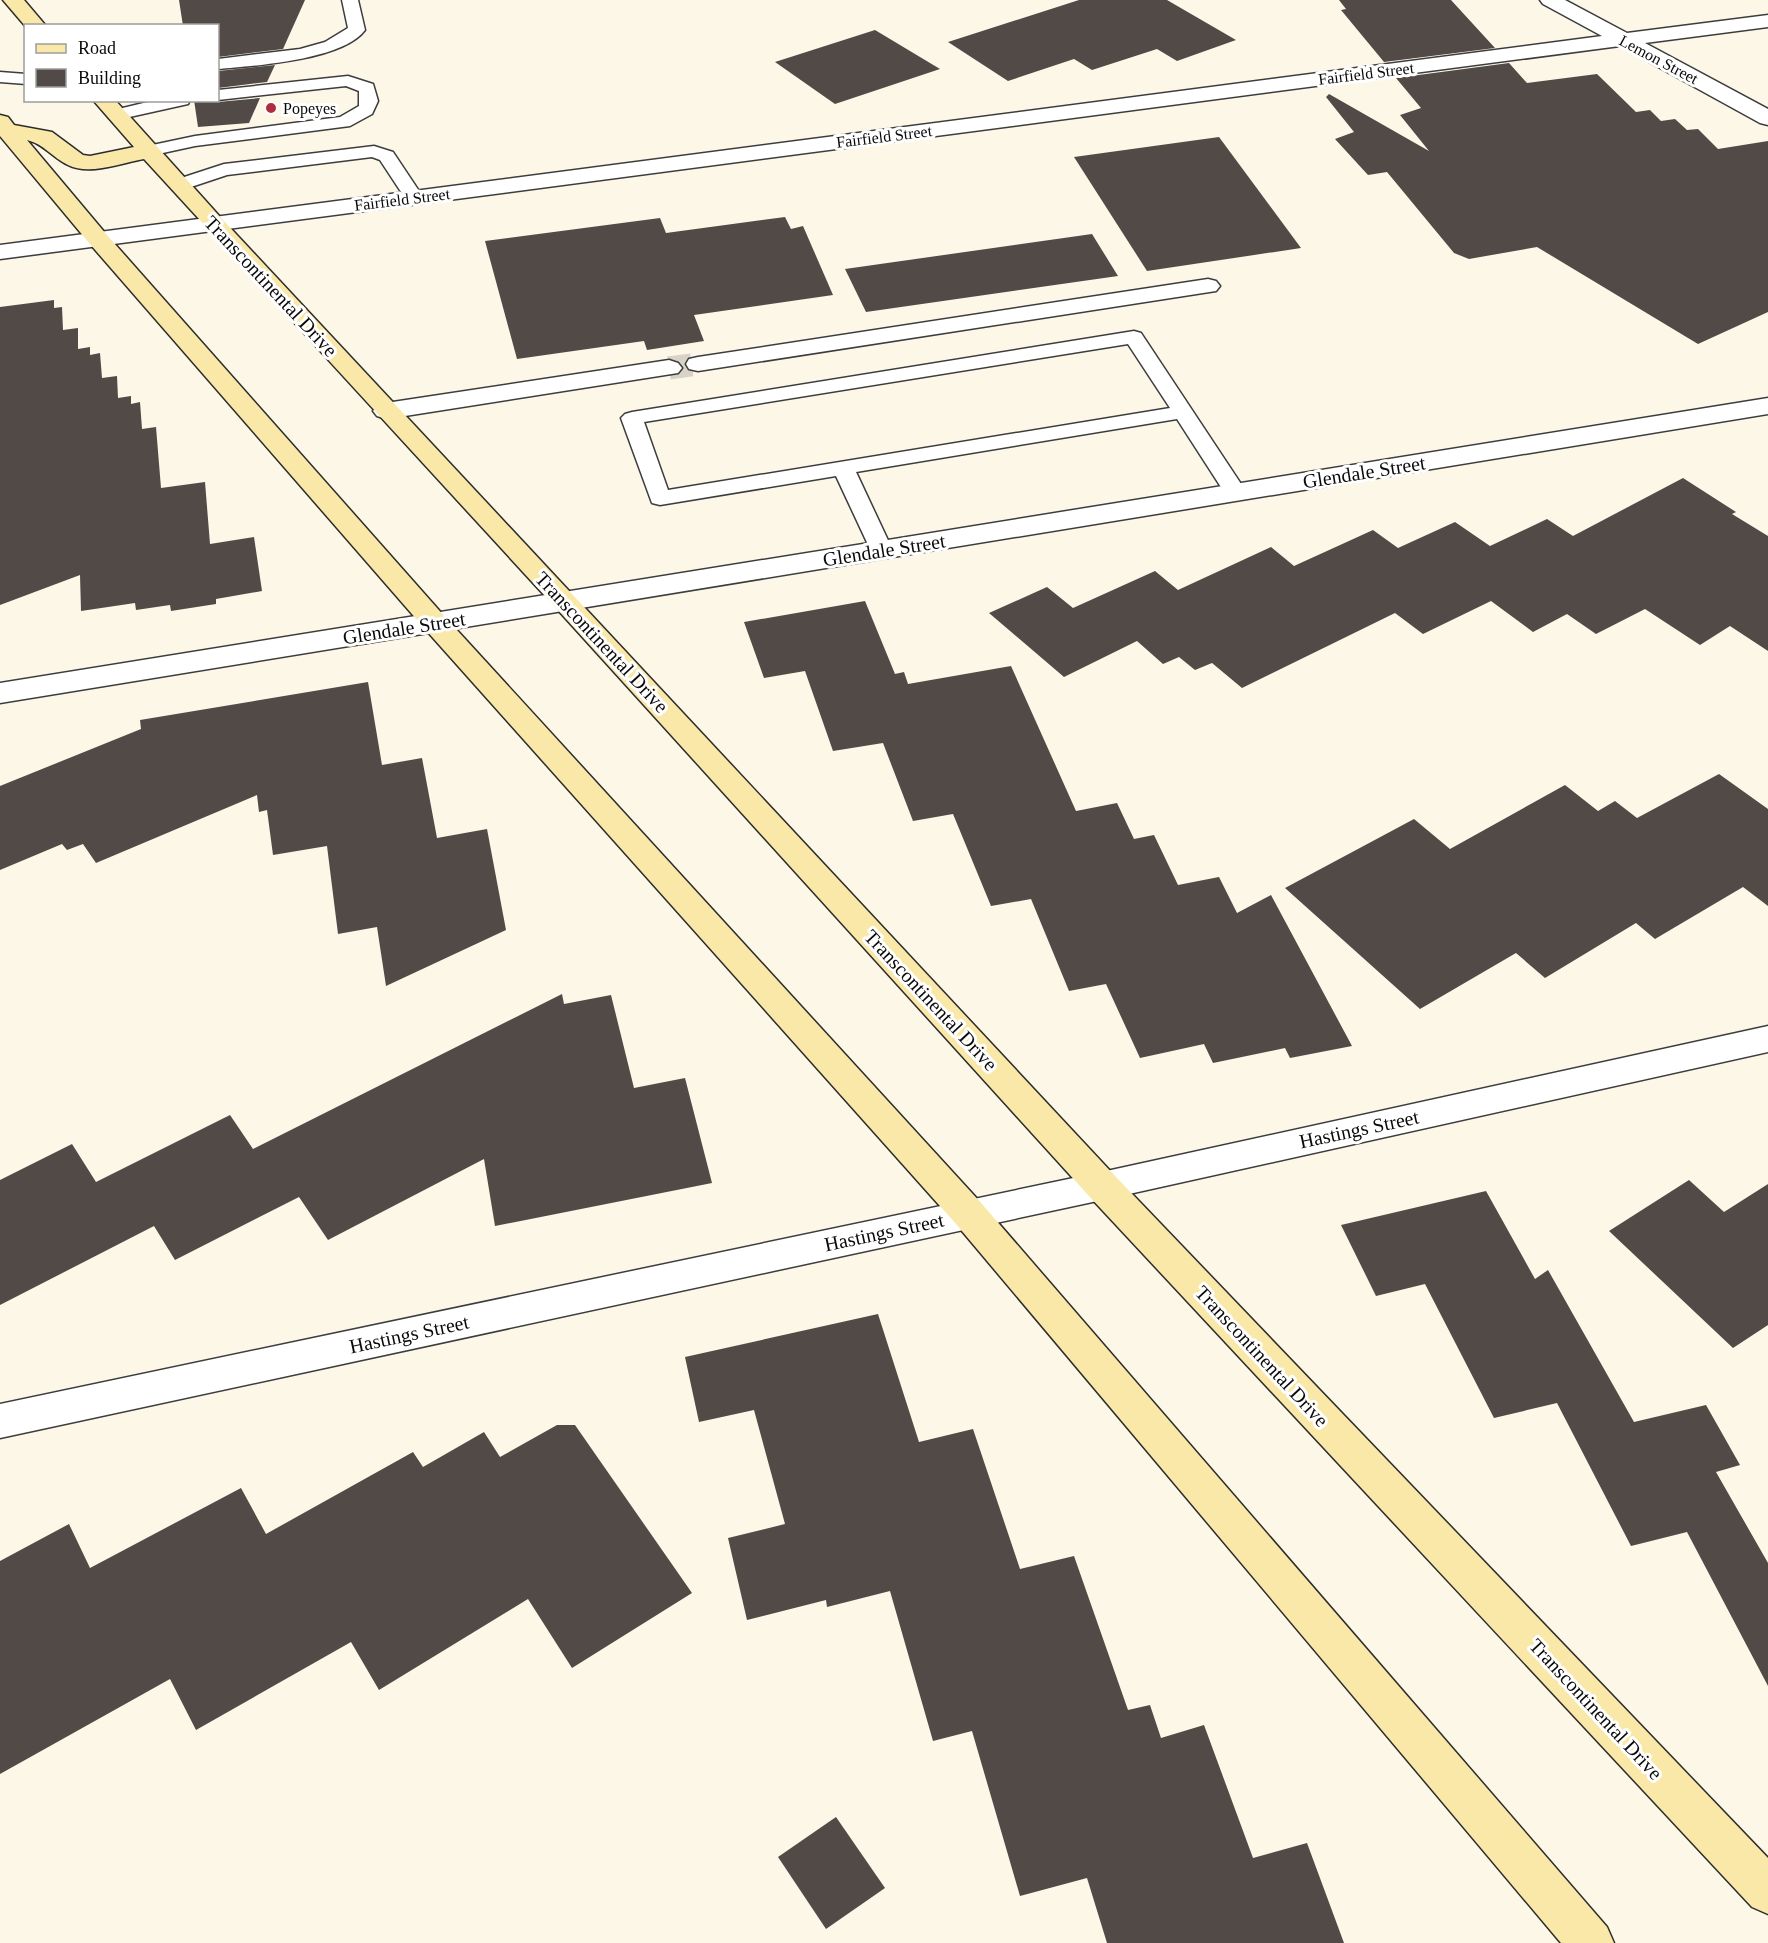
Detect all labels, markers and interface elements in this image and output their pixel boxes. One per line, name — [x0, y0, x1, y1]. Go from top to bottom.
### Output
legend — [24, 24, 219, 102]
street label: Lemon Street — [1617, 32, 1701, 88]
text: Road — [78, 38, 116, 58]
street label: Fairfield Street — [1317, 59, 1415, 88]
text: Building — [78, 68, 141, 88]
place label: Popeyes — [283, 100, 336, 118]
marker: Popeyes — [264, 101, 278, 115]
street label: Fairfield Street — [835, 122, 933, 151]
street label: Fairfield Street — [353, 185, 451, 214]
street label: Transcontinental Drive — [200, 211, 342, 361]
street label: Glendale Street — [1301, 451, 1427, 493]
street label: Glendale Street — [821, 529, 947, 571]
street label: Transcontinental Drive — [531, 567, 673, 717]
street label: Glendale Street — [341, 607, 467, 649]
street label: Transcontinental Drive — [860, 925, 1002, 1075]
street label: Hastings Street — [1297, 1106, 1421, 1153]
street label: Hastings Street — [822, 1209, 946, 1256]
street label: Transcontinental Drive — [1191, 1281, 1333, 1431]
street label: Hastings Street — [347, 1311, 471, 1358]
street label: Transcontinental Drive — [1525, 1634, 1667, 1784]

